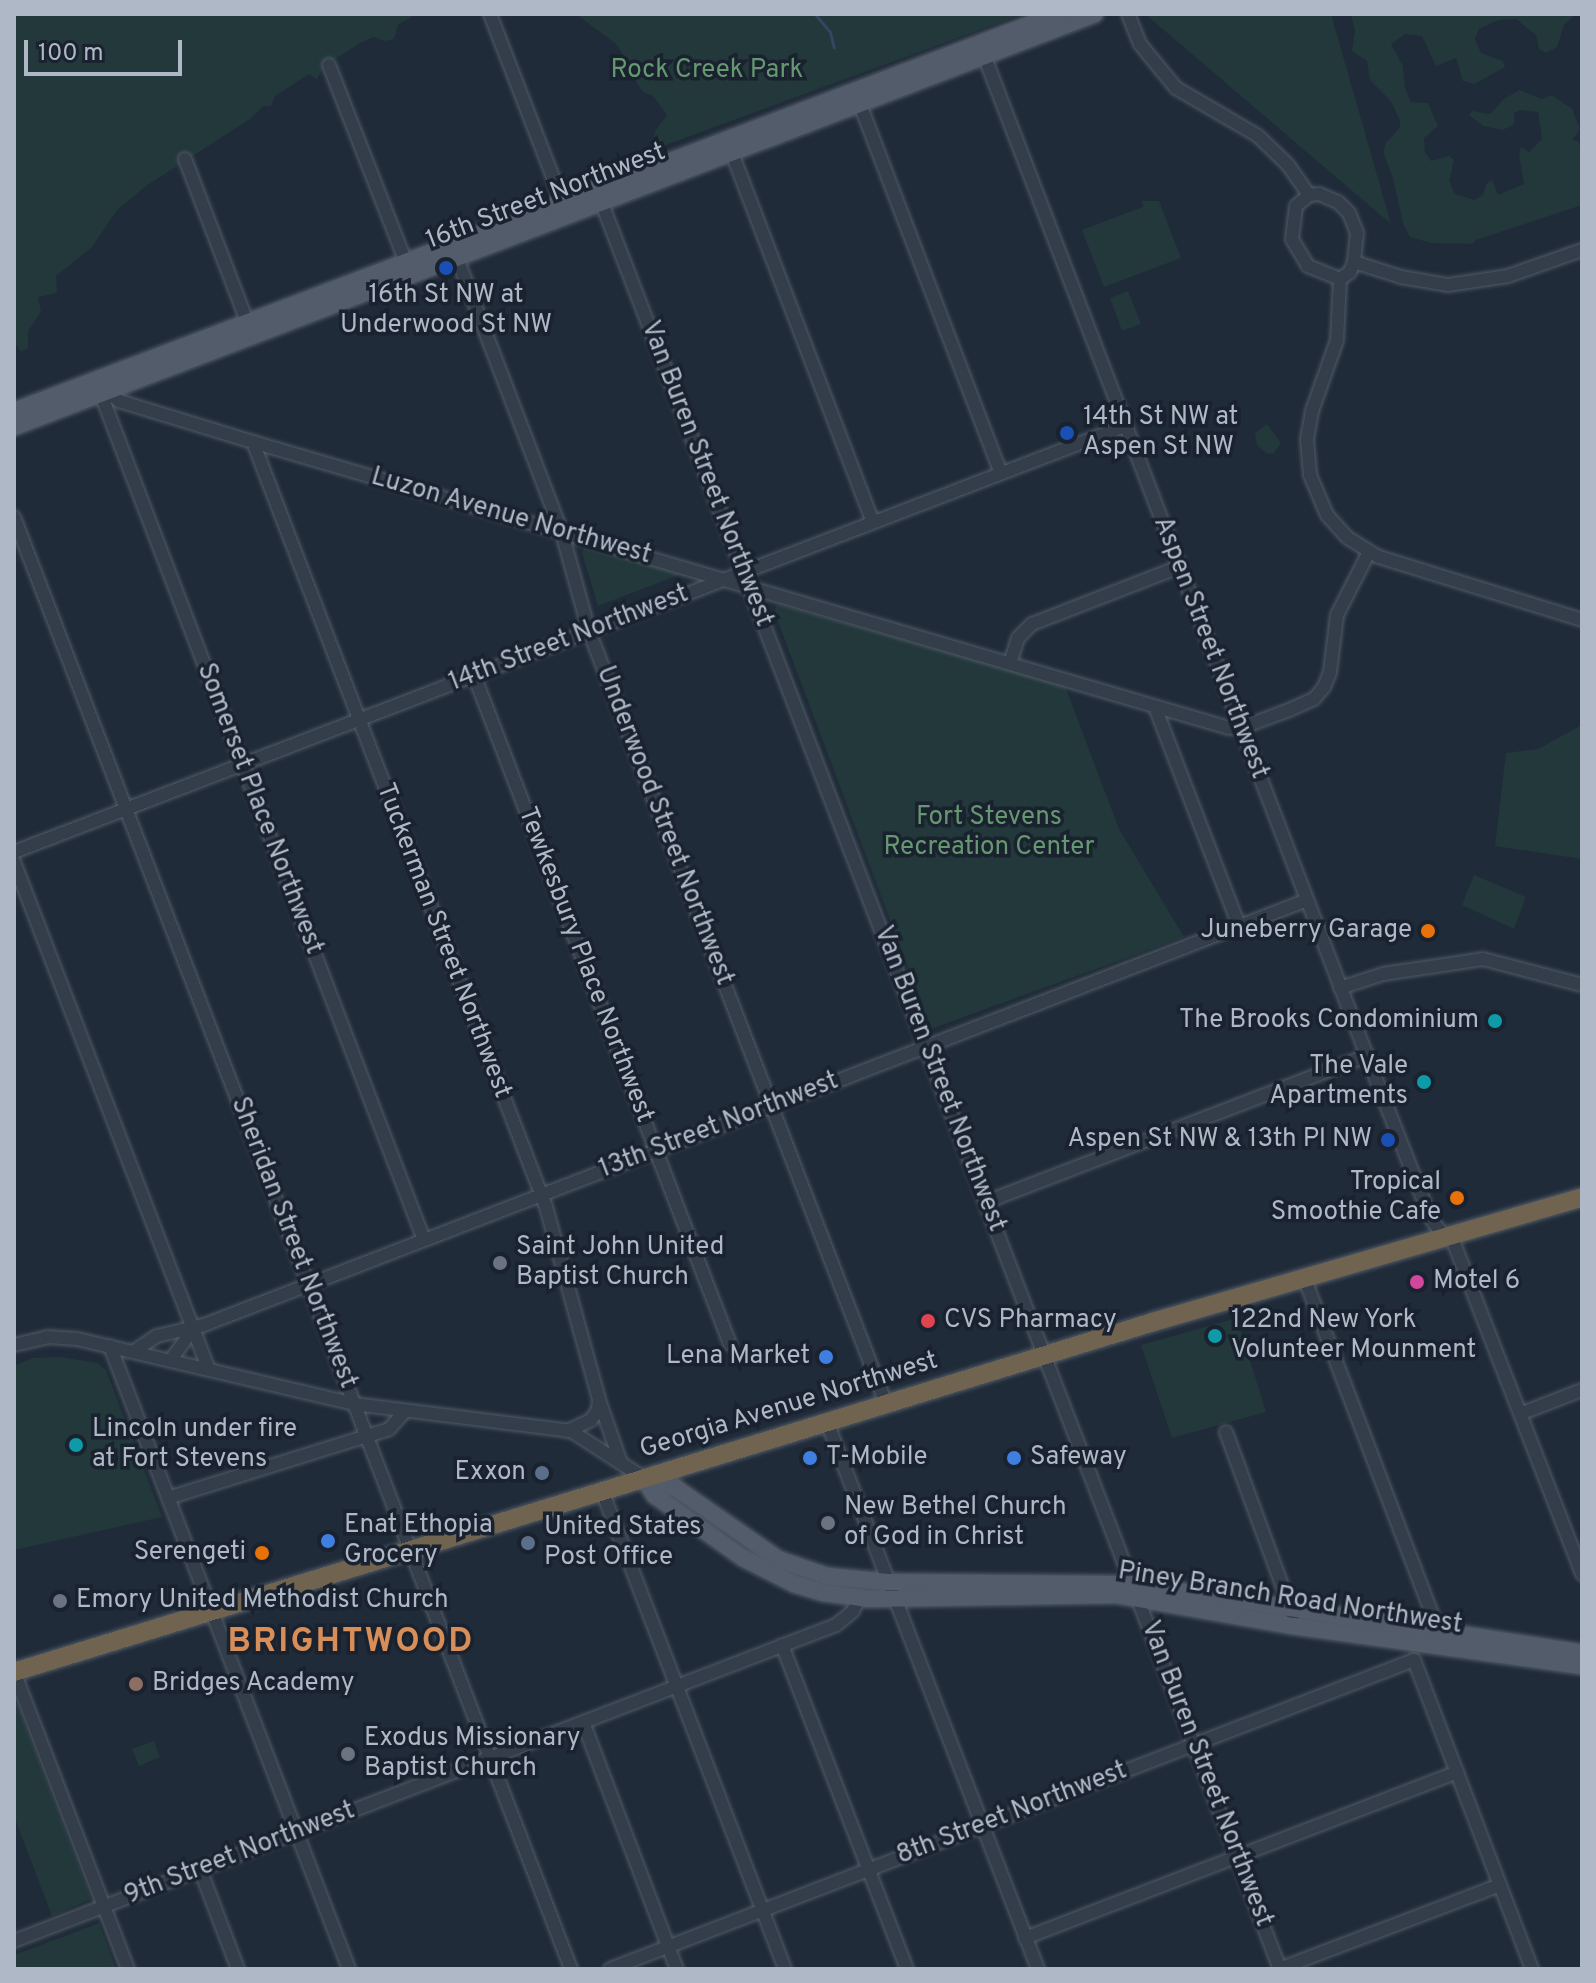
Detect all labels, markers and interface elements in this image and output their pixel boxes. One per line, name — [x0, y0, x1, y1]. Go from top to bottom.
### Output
scale bar — [28, 24, 186, 74]
text: 100 m — [38, 39, 104, 69]
park label: Rock Creek Park — [611, 55, 803, 87]
street label: 16th Street Northwest — [422, 137, 670, 257]
marker: 16th St NW at Underwood St NW — [437, 259, 455, 277]
place label: 16th St NW at Underwood St NW — [340, 280, 552, 342]
street label: Van Buren Street Northwest — [633, 317, 779, 631]
place label: 14th St NW at Aspen St NW — [1083, 402, 1239, 464]
marker: 14th St NW at Aspen St NW — [1058, 424, 1076, 442]
street label: Luzon Avenue Northwest — [367, 462, 655, 572]
street label: Aspen Street Northwest — [1146, 512, 1274, 784]
street label: 14th Street Northwest — [445, 579, 693, 699]
street label: Somerset Place Northwest — [189, 659, 329, 959]
street label: Underwood Street Northwest — [589, 662, 739, 990]
street label: Tuckerman Street Northwest — [369, 779, 517, 1103]
park label: Fort Stevens Recreation Center — [883, 802, 1095, 864]
street label: Tewkesbury Place Northwest — [510, 803, 660, 1127]
place label: Juneberry Garage — [1200, 915, 1412, 947]
street label: Van Buren Street Northwest — [866, 922, 1012, 1236]
marker: Juneberry Garage — [1419, 922, 1437, 940]
place label: The Brooks Condominium — [1179, 1005, 1479, 1037]
marker: The Brooks Condominium — [1486, 1012, 1504, 1030]
place label: The Vale Apartments — [1269, 1051, 1408, 1112]
street label: 13th Street Northwest — [595, 1066, 843, 1186]
marker: The Vale Apartments — [1415, 1073, 1433, 1091]
street label: Sheridan Street Northwest — [223, 1093, 363, 1393]
place label: Aspen St NW & 13th Pl NW — [1067, 1124, 1372, 1156]
marker: Aspen St NW & 13th Pl NW — [1379, 1131, 1397, 1149]
place label: Tropical Smoothie Cafe — [1271, 1167, 1441, 1228]
marker: Tropical Smoothie Cafe — [1448, 1189, 1466, 1207]
place label: Saint John United Baptist Church — [516, 1232, 724, 1294]
marker: Saint John United Baptist Church — [491, 1254, 509, 1272]
place label: Motel 6 — [1433, 1266, 1520, 1298]
marker: Motel 6 — [1408, 1273, 1426, 1291]
place label: CVS Pharmacy — [944, 1305, 1117, 1337]
place label: 122nd New York Volunteer Mounment — [1231, 1305, 1476, 1366]
marker: CVS Pharmacy — [919, 1312, 937, 1330]
marker: 122nd New York Volunteer Mounment — [1206, 1327, 1224, 1345]
place label: Lena Market — [666, 1341, 810, 1373]
street label: Georgia Avenue Northwest — [636, 1346, 942, 1466]
marker: Lena Market — [817, 1348, 835, 1366]
place label: Lincoln under fire at Fort Stevens — [92, 1414, 297, 1476]
marker: Lincoln under fire at Fort Stevens — [67, 1436, 85, 1454]
place label: T-Mobile — [826, 1442, 927, 1474]
place label: Safeway — [1030, 1442, 1127, 1474]
marker: T-Mobile — [801, 1449, 819, 1467]
marker: Safeway — [1005, 1449, 1023, 1467]
place label: Exxon — [455, 1457, 526, 1489]
marker: Exxon — [533, 1464, 551, 1482]
place label: New Bethel Church of God in Christ — [844, 1492, 1067, 1554]
place label: Enat Ethopia Grocery — [344, 1510, 493, 1572]
place label: United States Post Office — [544, 1512, 702, 1574]
marker: New Bethel Church of God in Christ — [819, 1514, 837, 1532]
marker: Enat Ethopia Grocery — [319, 1532, 337, 1550]
marker: United States Post Office — [519, 1534, 537, 1552]
place label: Serengeti — [134, 1537, 246, 1569]
marker: Serengeti — [253, 1544, 271, 1562]
street label: Piney Branch Road Northwest — [1116, 1556, 1464, 1642]
place label: Emory United Methodist Church — [76, 1585, 449, 1617]
marker: Emory United Methodist Church — [51, 1592, 69, 1610]
street label: Van Buren Street Northwest — [1133, 1617, 1279, 1931]
district label: BRIGHTWOOD — [228, 1623, 474, 1663]
place label: Bridges Academy — [152, 1668, 356, 1700]
marker: Bridges Academy — [127, 1675, 145, 1693]
place label: Exodus Missionary Baptist Church — [364, 1723, 580, 1784]
marker: Exodus Missionary Baptist Church — [339, 1745, 357, 1763]
street label: 8th Street Northwest — [893, 1756, 1131, 1872]
street label: 9th Street Northwest — [120, 1796, 360, 1912]

